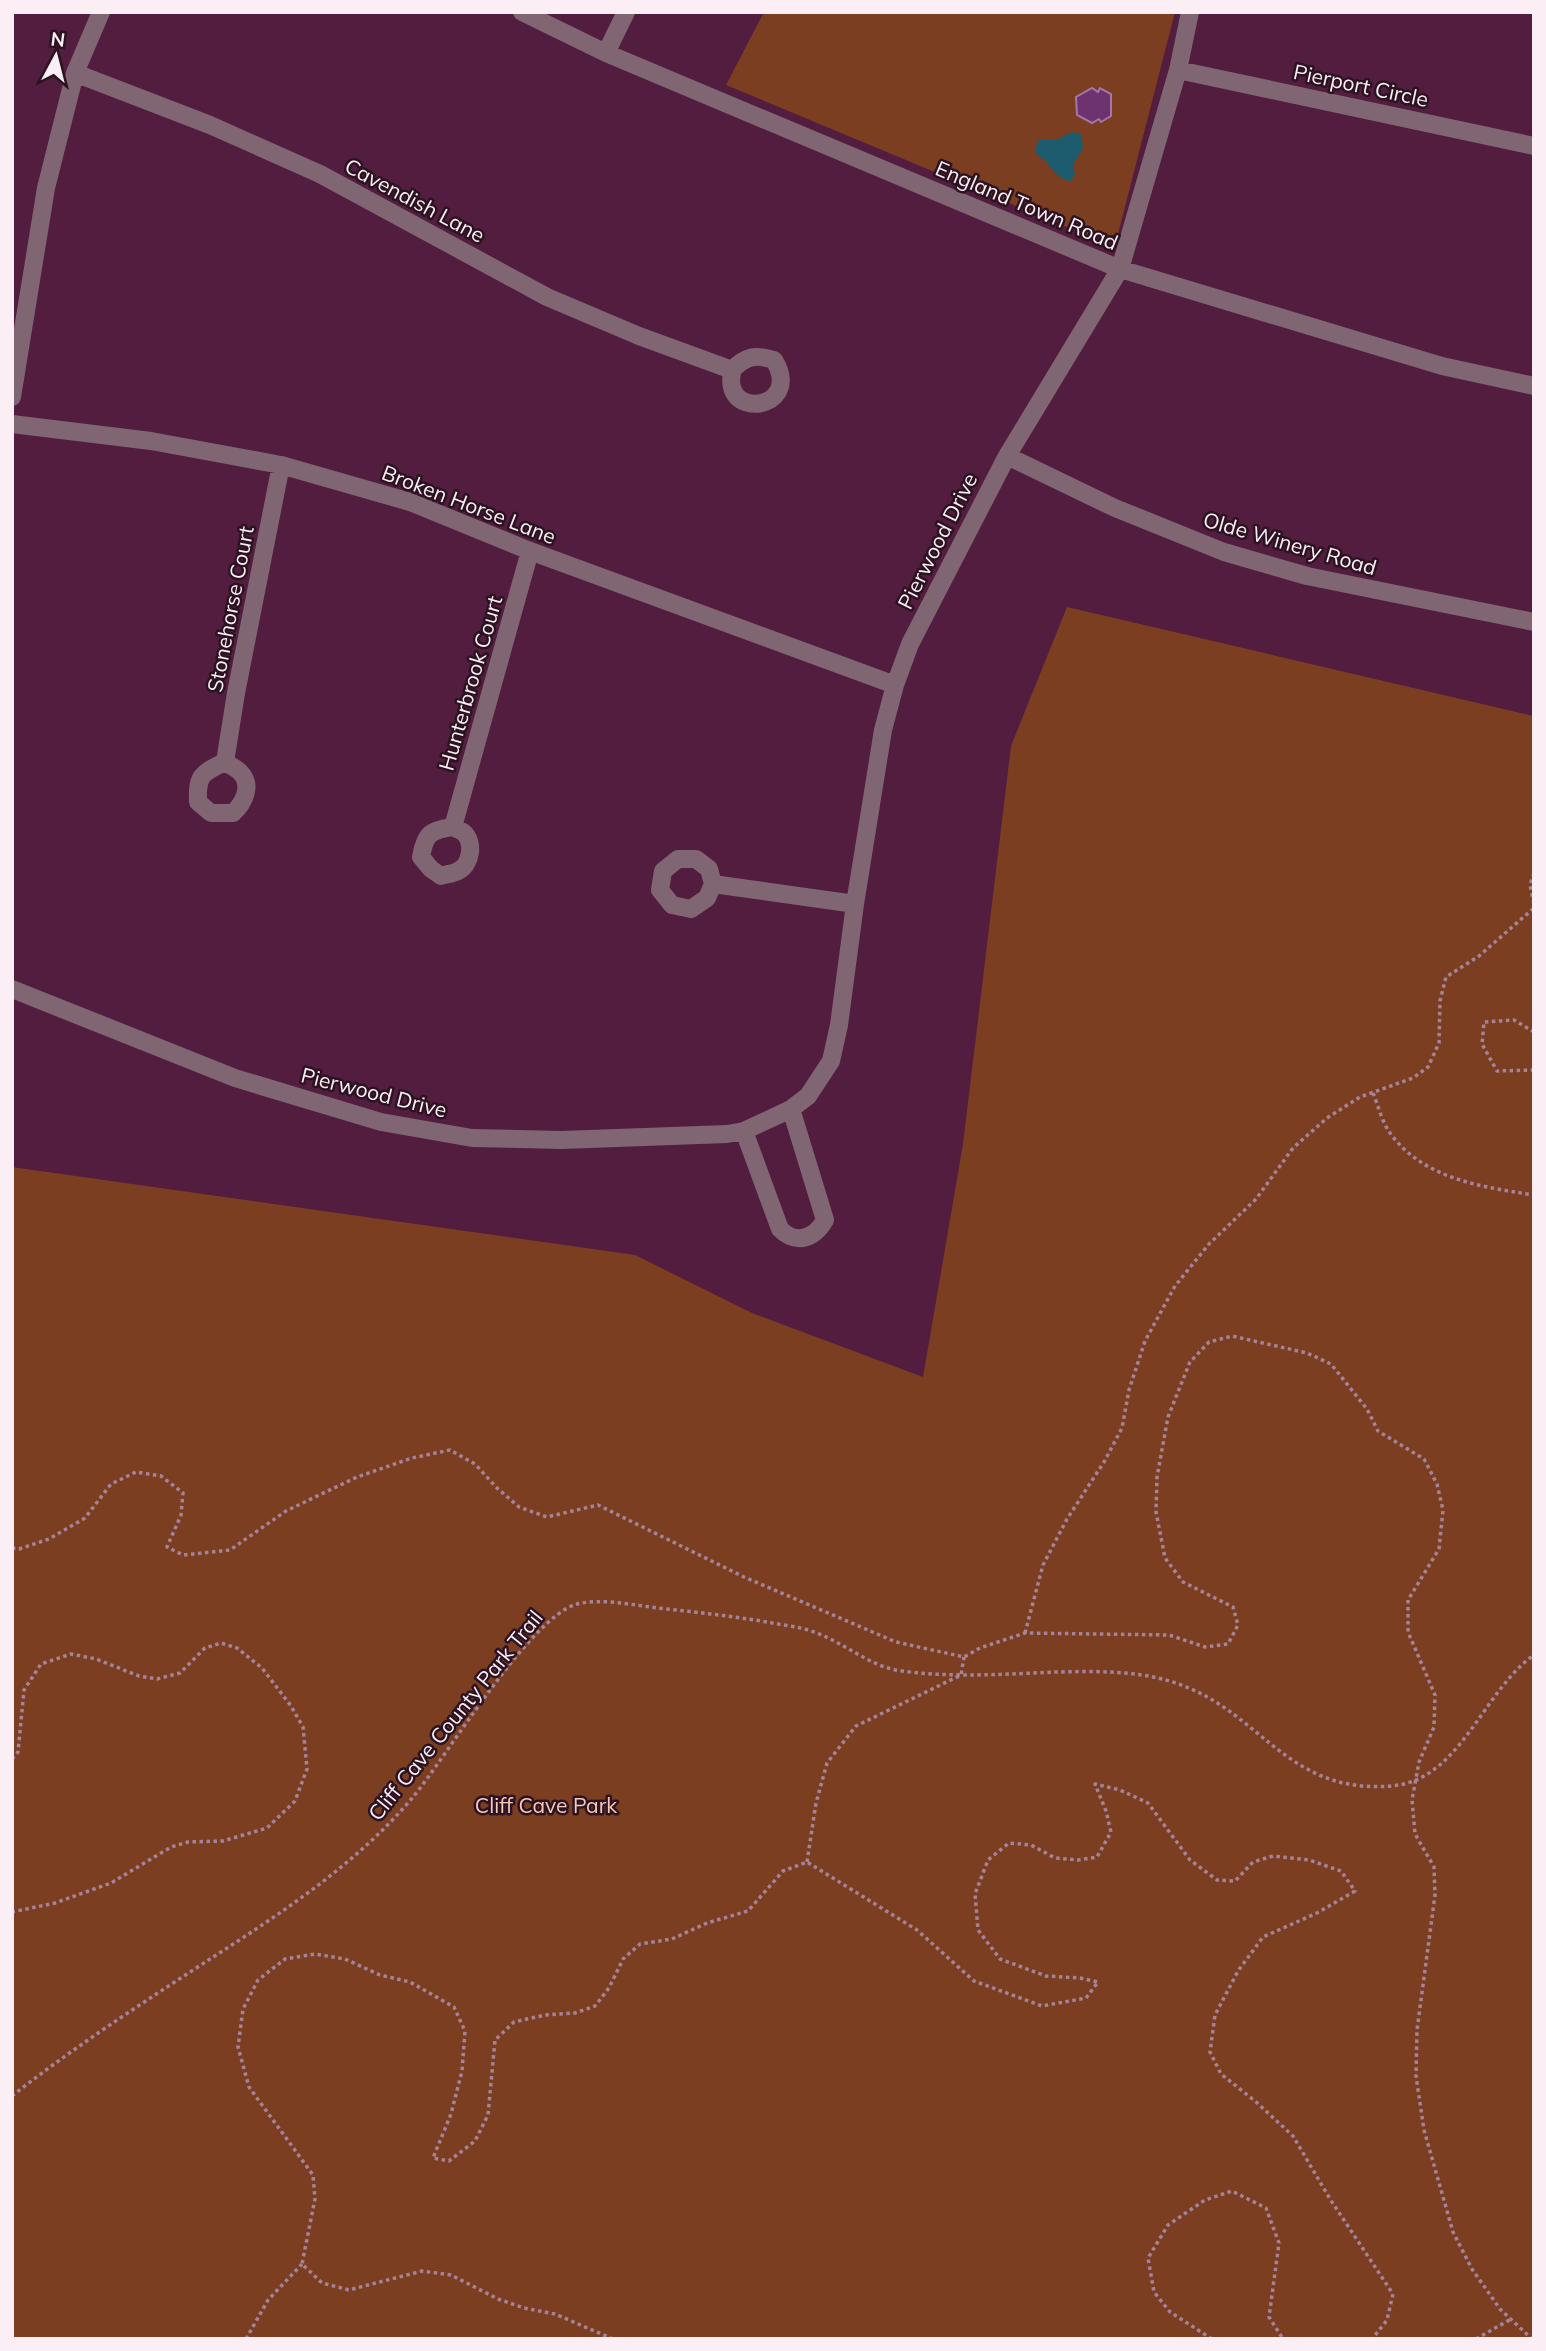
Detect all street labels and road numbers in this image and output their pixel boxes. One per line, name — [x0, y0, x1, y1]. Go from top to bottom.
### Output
street label: Pierport Circle — [1291, 58, 1431, 112]
street label: Cavendish Lane — [341, 152, 489, 248]
street label: England Town Road — [932, 155, 1122, 255]
street label: Broken Horse Lane — [378, 459, 560, 549]
street label: Pierwood Drive — [892, 469, 982, 613]
street label: Olde Winery Road — [1200, 506, 1380, 580]
street label: Stonehorse Court — [201, 524, 259, 694]
street label: Hunterbrook Court — [433, 593, 507, 773]
street label: Pierwood Drive — [298, 1061, 450, 1123]
street label: Cliff Cave County Park Trail — [362, 1605, 548, 1825]

